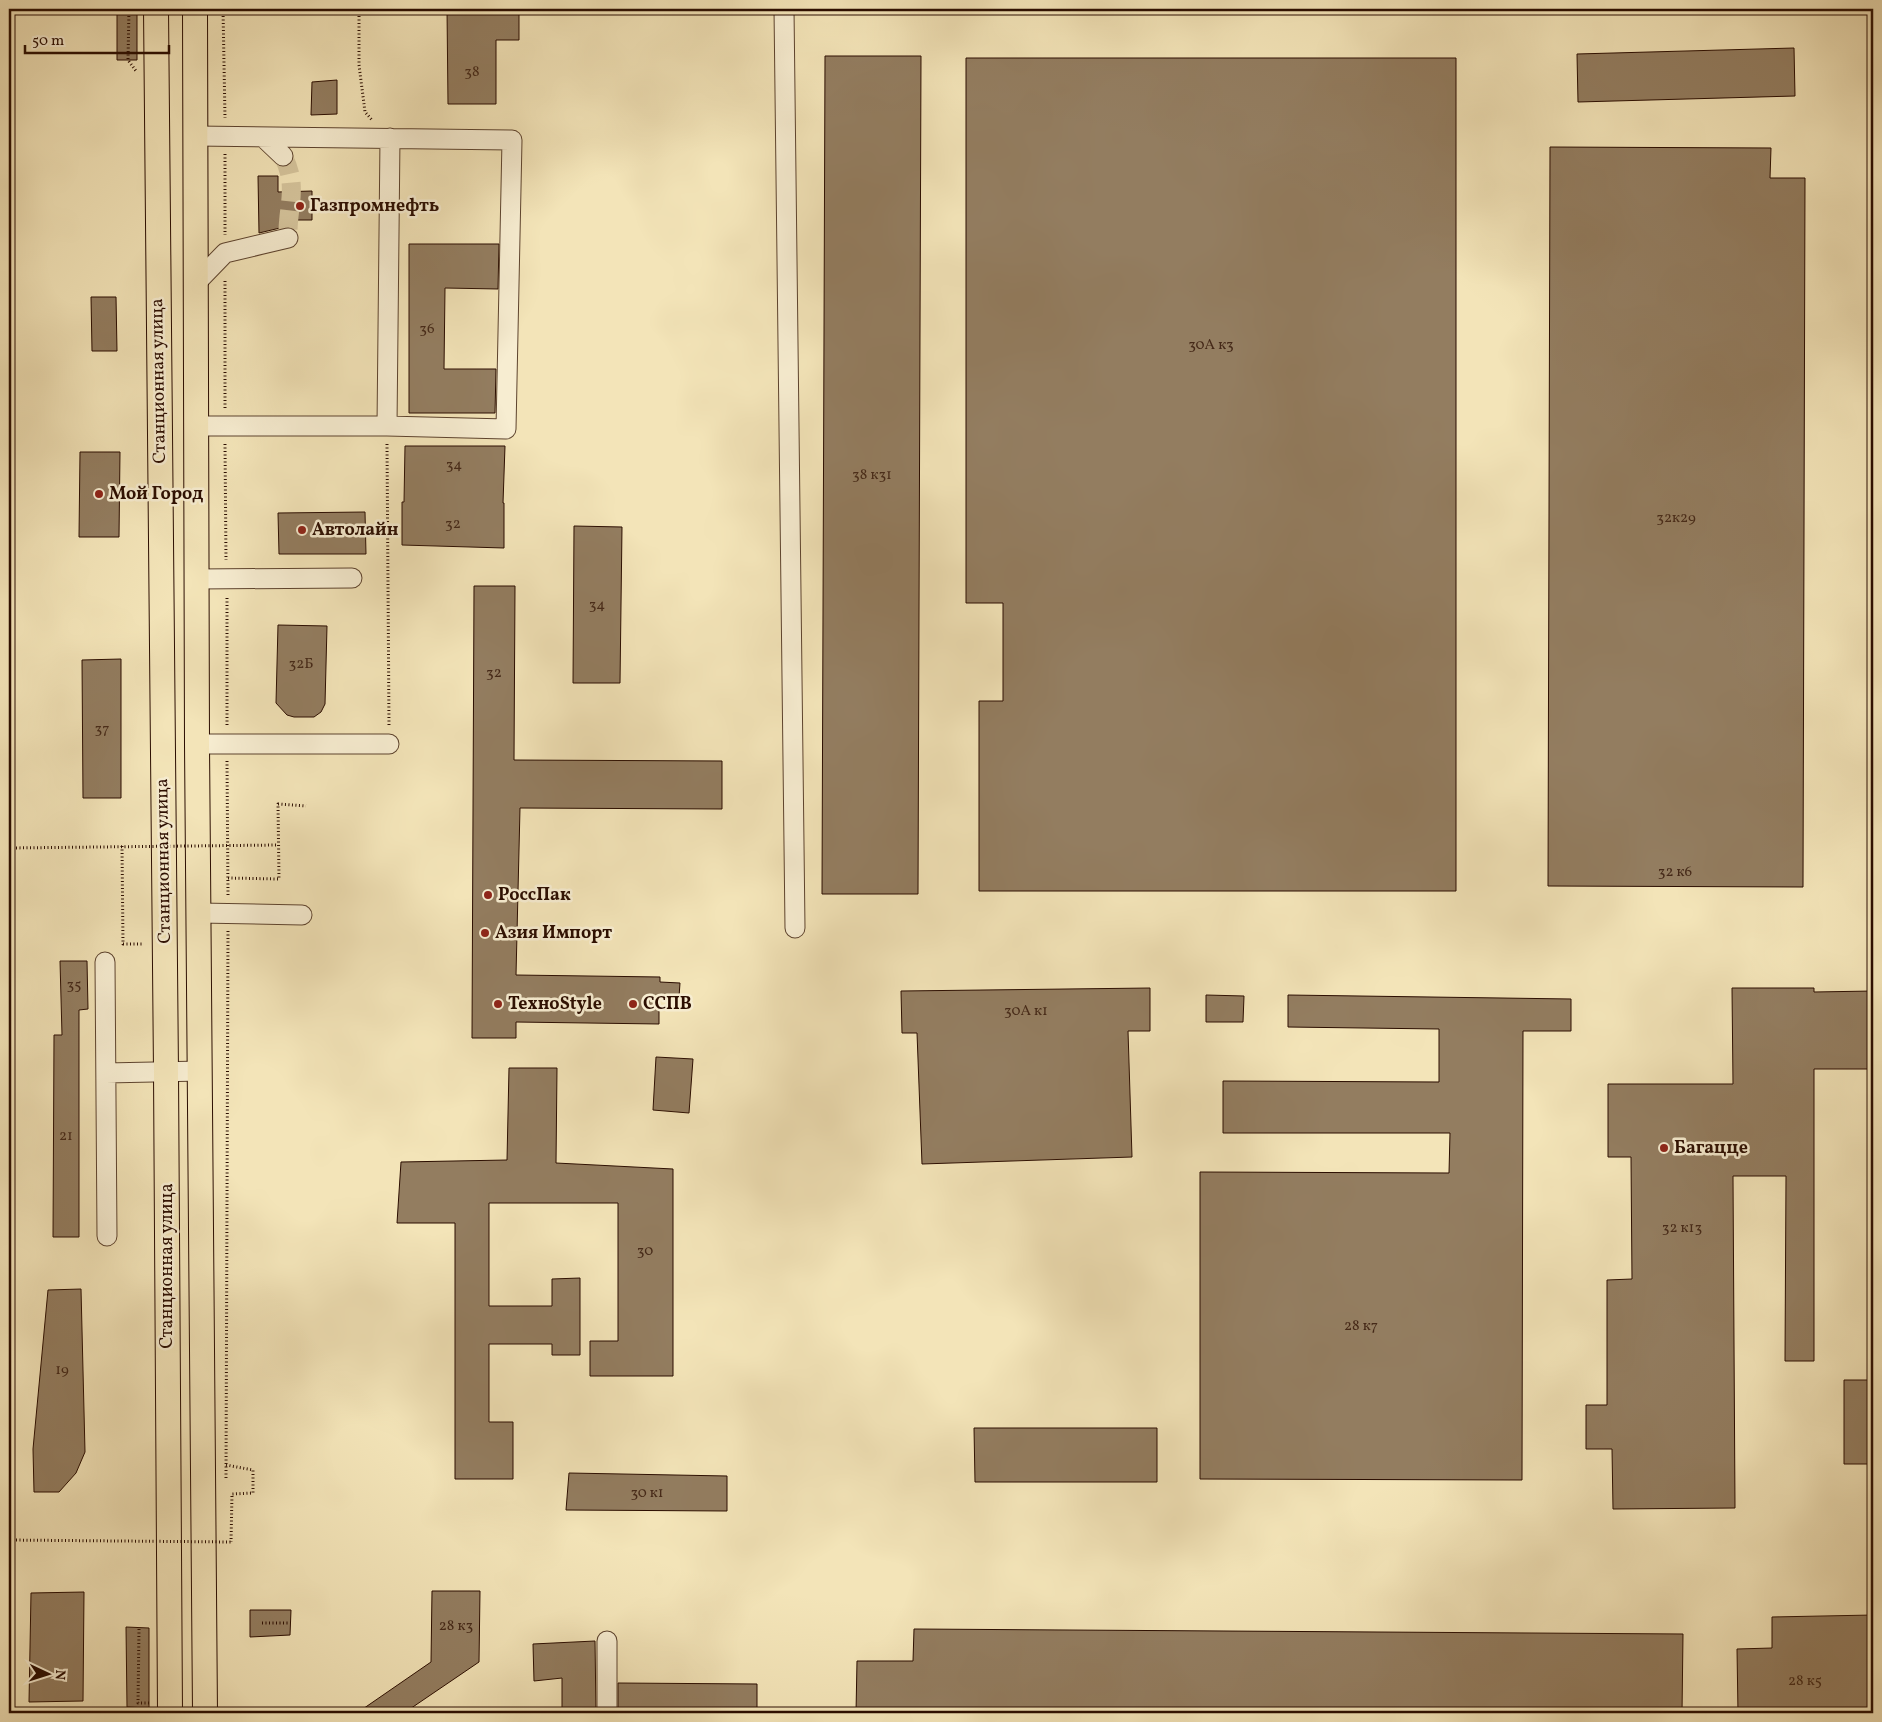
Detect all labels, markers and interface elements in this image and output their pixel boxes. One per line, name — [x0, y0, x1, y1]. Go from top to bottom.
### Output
scale bar — [25, 22, 169, 54]
text: 50 m — [32, 31, 64, 52]
house number: 38 — [464, 62, 480, 83]
place label: Газпромнефть — [310, 194, 439, 219]
marker: Газпромнефть — [294, 200, 306, 212]
street label: Станционная улица — [145, 298, 173, 464]
house number: 36 — [419, 319, 435, 340]
house number: 30А к3 — [1188, 335, 1234, 356]
house number: 34 — [446, 455, 462, 476]
house number: 38 к31 — [852, 465, 892, 486]
place label: Мой Город — [109, 482, 203, 507]
marker: Мой Город — [93, 488, 105, 500]
house number: 32к29 — [1656, 508, 1696, 529]
house number: 32 — [445, 514, 461, 535]
place label: Автолайн — [312, 518, 399, 543]
marker: Автолайн — [296, 524, 308, 536]
house number: 34 — [589, 595, 605, 616]
house number: 32Б — [289, 654, 314, 675]
house number: 32 — [486, 663, 502, 684]
house number: 37 — [95, 719, 109, 740]
street label: Станционная улица — [150, 778, 178, 944]
house number: 32 к6 — [1658, 862, 1692, 883]
place label: РоссПак — [498, 883, 571, 908]
marker: РоссПак — [482, 889, 494, 901]
place label: Азия Импорт — [495, 921, 612, 946]
marker: Азия Импорт — [479, 927, 491, 939]
house number: 35 — [67, 975, 81, 996]
place label: ТехноStyle — [508, 992, 602, 1017]
place label: ССПВ — [643, 992, 692, 1017]
marker: ТехноStyle — [492, 998, 504, 1010]
marker: ССПВ — [627, 998, 639, 1010]
house number: 30А к1 — [1004, 1001, 1048, 1022]
house number: 21 — [59, 1126, 73, 1147]
place label: Багацце — [1674, 1136, 1748, 1161]
marker: Багацце — [1658, 1142, 1670, 1154]
street label: Станционная улица — [155, 1183, 180, 1349]
house number: 32 к13 — [1662, 1218, 1702, 1239]
house number: 30 — [637, 1241, 653, 1262]
house number: 28 к7 — [1344, 1316, 1378, 1337]
house number: 19 — [55, 1360, 69, 1381]
house number: 30 к1 — [630, 1483, 664, 1504]
house number: 28 к3 — [439, 1616, 473, 1637]
north arrow — [22, 1650, 72, 1700]
text: N — [50, 1669, 69, 1681]
house number: 28 к5 — [1788, 1671, 1822, 1692]

